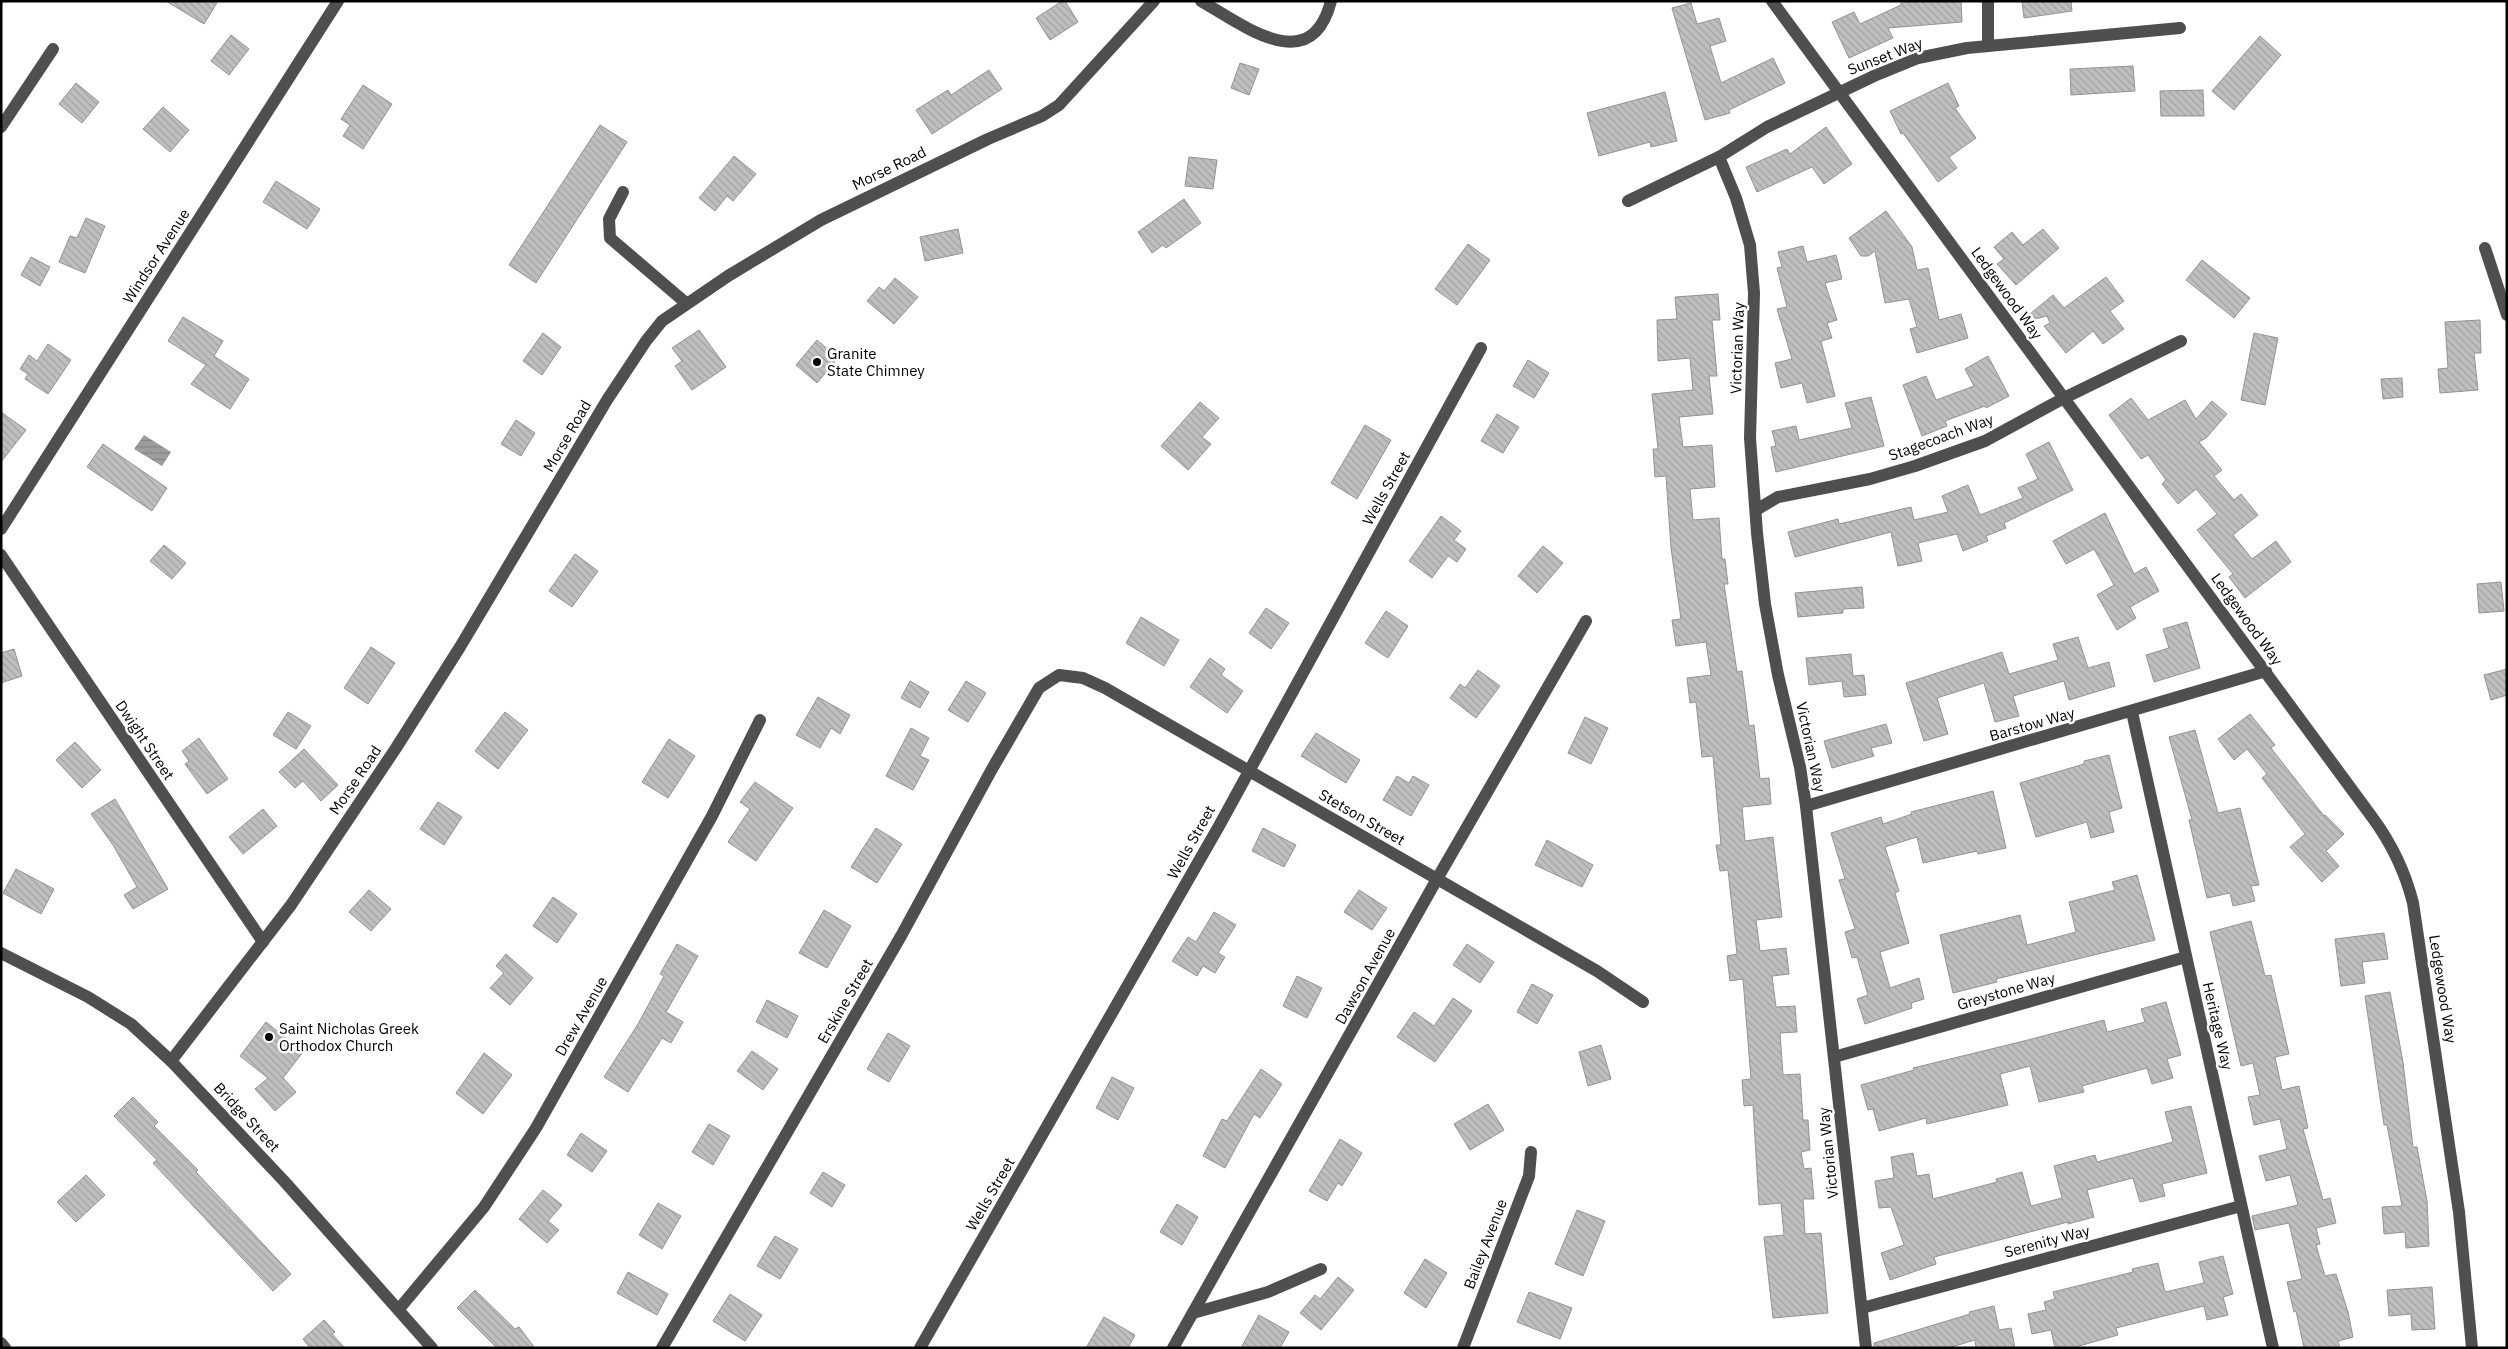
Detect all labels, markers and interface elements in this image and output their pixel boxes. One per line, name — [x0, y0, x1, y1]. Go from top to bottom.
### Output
street label: Sunset Way — [1845, 33, 1926, 79]
street label: Morse Road — [849, 142, 929, 194]
street label: Windsor Avenue — [118, 205, 194, 307]
street label: Ledgewood Way — [1967, 243, 2047, 343]
street label: Victorian Way — [1726, 301, 1748, 394]
place label: Granite State Chimney — [827, 344, 925, 380]
marker: Granite State Chimney — [811, 356, 823, 368]
street label: Morse Road — [539, 397, 595, 475]
street label: Stagecoach Way — [1886, 409, 1996, 465]
street label: Wells Street — [1358, 448, 1414, 528]
street label: Ledgewood Way — [2207, 569, 2287, 669]
street label: Dwight Street — [111, 697, 179, 783]
street label: Victorian Way — [1792, 700, 1830, 794]
street label: Barstow Way — [1987, 703, 2077, 745]
street label: Morse Road — [325, 742, 385, 818]
street label: Stetson Street — [1316, 785, 1408, 849]
street label: Wells Street — [1163, 802, 1219, 882]
street label: Dawson Avenue — [1331, 924, 1399, 1028]
street label: Ledgewood Way — [2425, 933, 2461, 1045]
street label: Erskine Street — [813, 955, 877, 1047]
street label: Greystone Way — [1955, 968, 2058, 1014]
street label: Drew Avenue — [551, 973, 611, 1059]
street label: Heritage Way — [2199, 980, 2237, 1072]
place label: Saint Nicholas Greek Orthodox Church — [279, 1019, 419, 1055]
marker: Saint Nicholas Greek Orthodox Church — [263, 1031, 275, 1043]
street label: Bridge Street — [210, 1078, 284, 1156]
street label: Victorian Way — [1814, 1106, 1842, 1200]
street label: Wells Street — [961, 1154, 1019, 1234]
street label: Bailey Avenue — [1459, 1196, 1511, 1292]
street label: Serenity Way — [2002, 1220, 2092, 1262]

